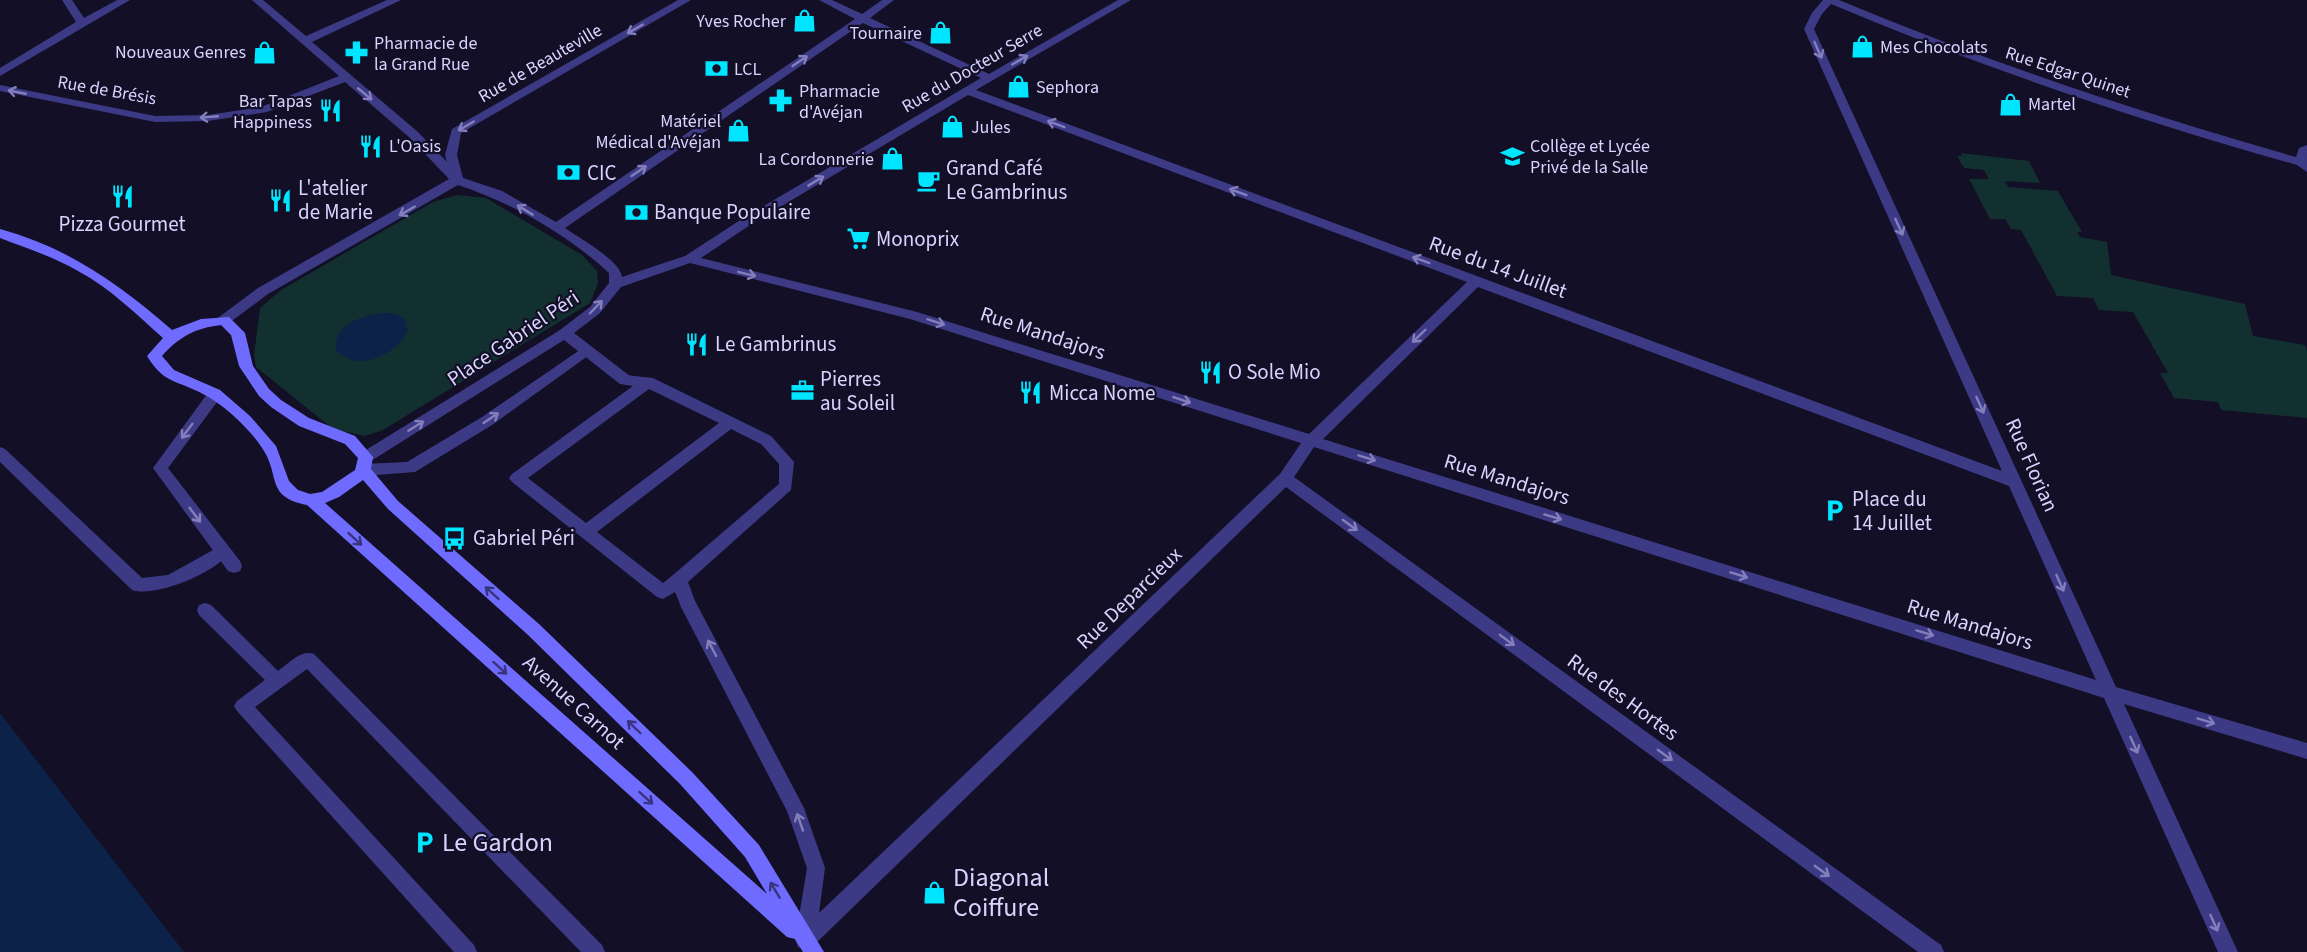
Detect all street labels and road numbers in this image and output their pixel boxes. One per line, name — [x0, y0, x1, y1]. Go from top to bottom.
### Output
street label: Rue de Beauteville — [474, 18, 607, 109]
street label: Rue du Docteur Serre — [897, 18, 1047, 119]
street label: Rue Edgar Quinet — [2002, 40, 2134, 105]
street label: Rue de Brésis — [55, 69, 158, 111]
street label: Rue du 14 Juillet — [1425, 228, 1571, 306]
street label: Place Gabriel Péri — [441, 283, 585, 393]
street label: Rue Mandajors — [976, 299, 1110, 367]
street label: Rue Florian — [1998, 413, 2066, 517]
street label: Rue Mandajors — [1440, 446, 1574, 512]
street label: Rue Deparcieux — [1070, 539, 1189, 656]
street label: Rue Mandajors — [1903, 591, 2037, 657]
street label: Rue des Hortes — [1561, 646, 1685, 748]
street label: Avenue Carnot — [516, 648, 632, 756]

